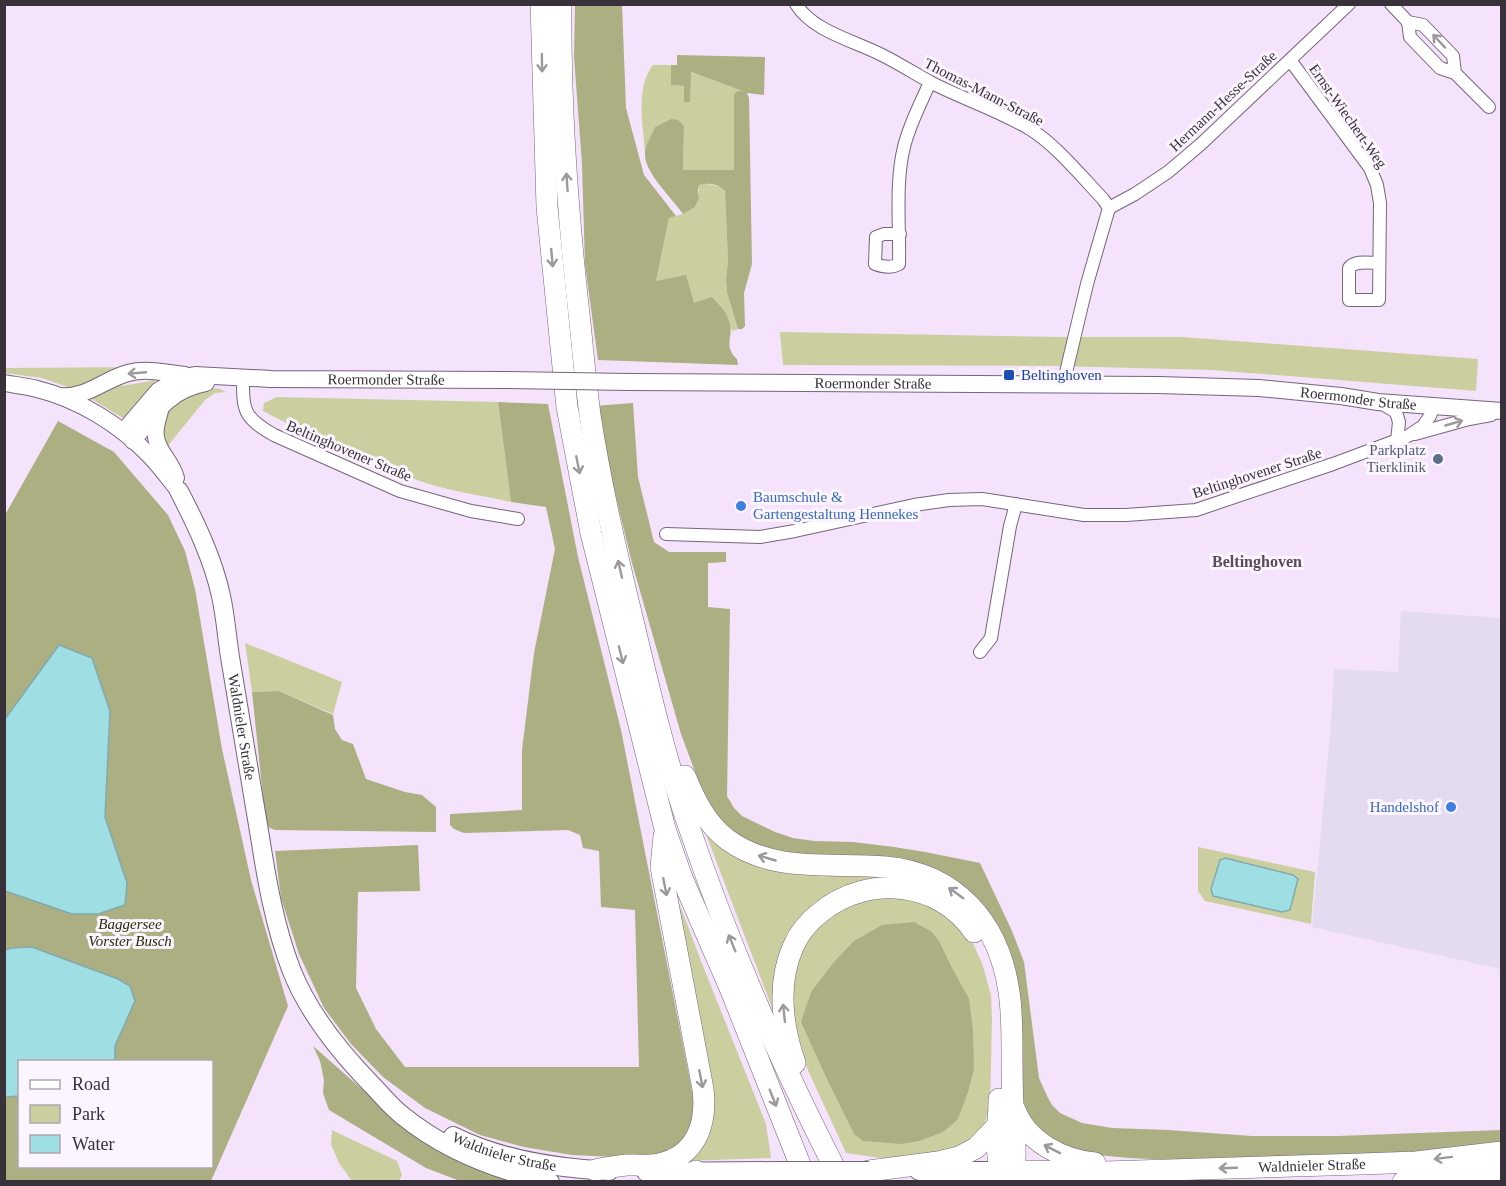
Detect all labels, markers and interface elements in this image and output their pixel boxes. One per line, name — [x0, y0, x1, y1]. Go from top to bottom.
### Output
one-way arrow — [1432, 34, 1446, 49]
street label: Hermann-Hesse-Straße — [1166, 47, 1280, 155]
one-way arrow — [537, 52, 548, 72]
street label: Thomas-Mann-Straße — [922, 55, 1047, 129]
street label: Ernst-Wiechert-Weg — [1306, 61, 1390, 171]
one-way arrow — [561, 172, 572, 192]
one-way arrow — [547, 247, 558, 267]
one-way arrow — [128, 367, 147, 378]
place label: Beltinghoven — [1021, 367, 1102, 383]
marker: Beltinghoven — [1002, 368, 1016, 382]
street label: Roermonder Straße — [328, 371, 445, 388]
street label: Roermonder Straße — [814, 375, 932, 392]
street label: Roermonder Straße — [1299, 384, 1417, 413]
street label: Beltinghovener Straße — [284, 417, 414, 485]
one-way arrow — [1444, 417, 1463, 428]
place label: Parkplatz Tierklinik — [1367, 442, 1426, 475]
street label: Beltinghovener Straße — [1191, 444, 1324, 501]
marker: Parkplatz Tierklinik — [1431, 452, 1445, 466]
one-way arrow — [573, 454, 584, 474]
place label: Baumschule & Gartengestaltung Hennekes — [753, 489, 919, 522]
marker: Baumschule & Gartengestaltung Hennekes — [734, 499, 748, 513]
district label: Beltinghoven — [1212, 553, 1302, 571]
one-way arrow — [614, 560, 626, 579]
one-way arrow — [615, 645, 627, 664]
street label: Waldnieler Straße — [225, 673, 258, 782]
place label: Handelshof — [1370, 799, 1439, 815]
marker: Handelshof — [1444, 800, 1458, 814]
one-way arrow — [758, 852, 777, 863]
one-way arrow — [660, 877, 671, 897]
one-way arrow — [948, 887, 964, 899]
park label: Baggersee Vorster Busch — [88, 916, 172, 949]
one-way arrow — [726, 934, 737, 952]
one-way arrow — [778, 1004, 789, 1023]
legend — [18, 1060, 213, 1168]
one-way arrow — [696, 1069, 707, 1088]
text: Road — [72, 1074, 110, 1094]
one-way arrow — [768, 1088, 779, 1107]
text: Park — [72, 1104, 105, 1124]
street label: Waldnieler Straße — [450, 1129, 558, 1174]
text: Water — [72, 1134, 115, 1154]
one-way arrow — [1044, 1143, 1061, 1155]
one-way arrow — [1434, 1153, 1454, 1164]
street label: Waldnieler Straße — [1258, 1156, 1366, 1175]
one-way arrow — [1218, 1163, 1238, 1174]

